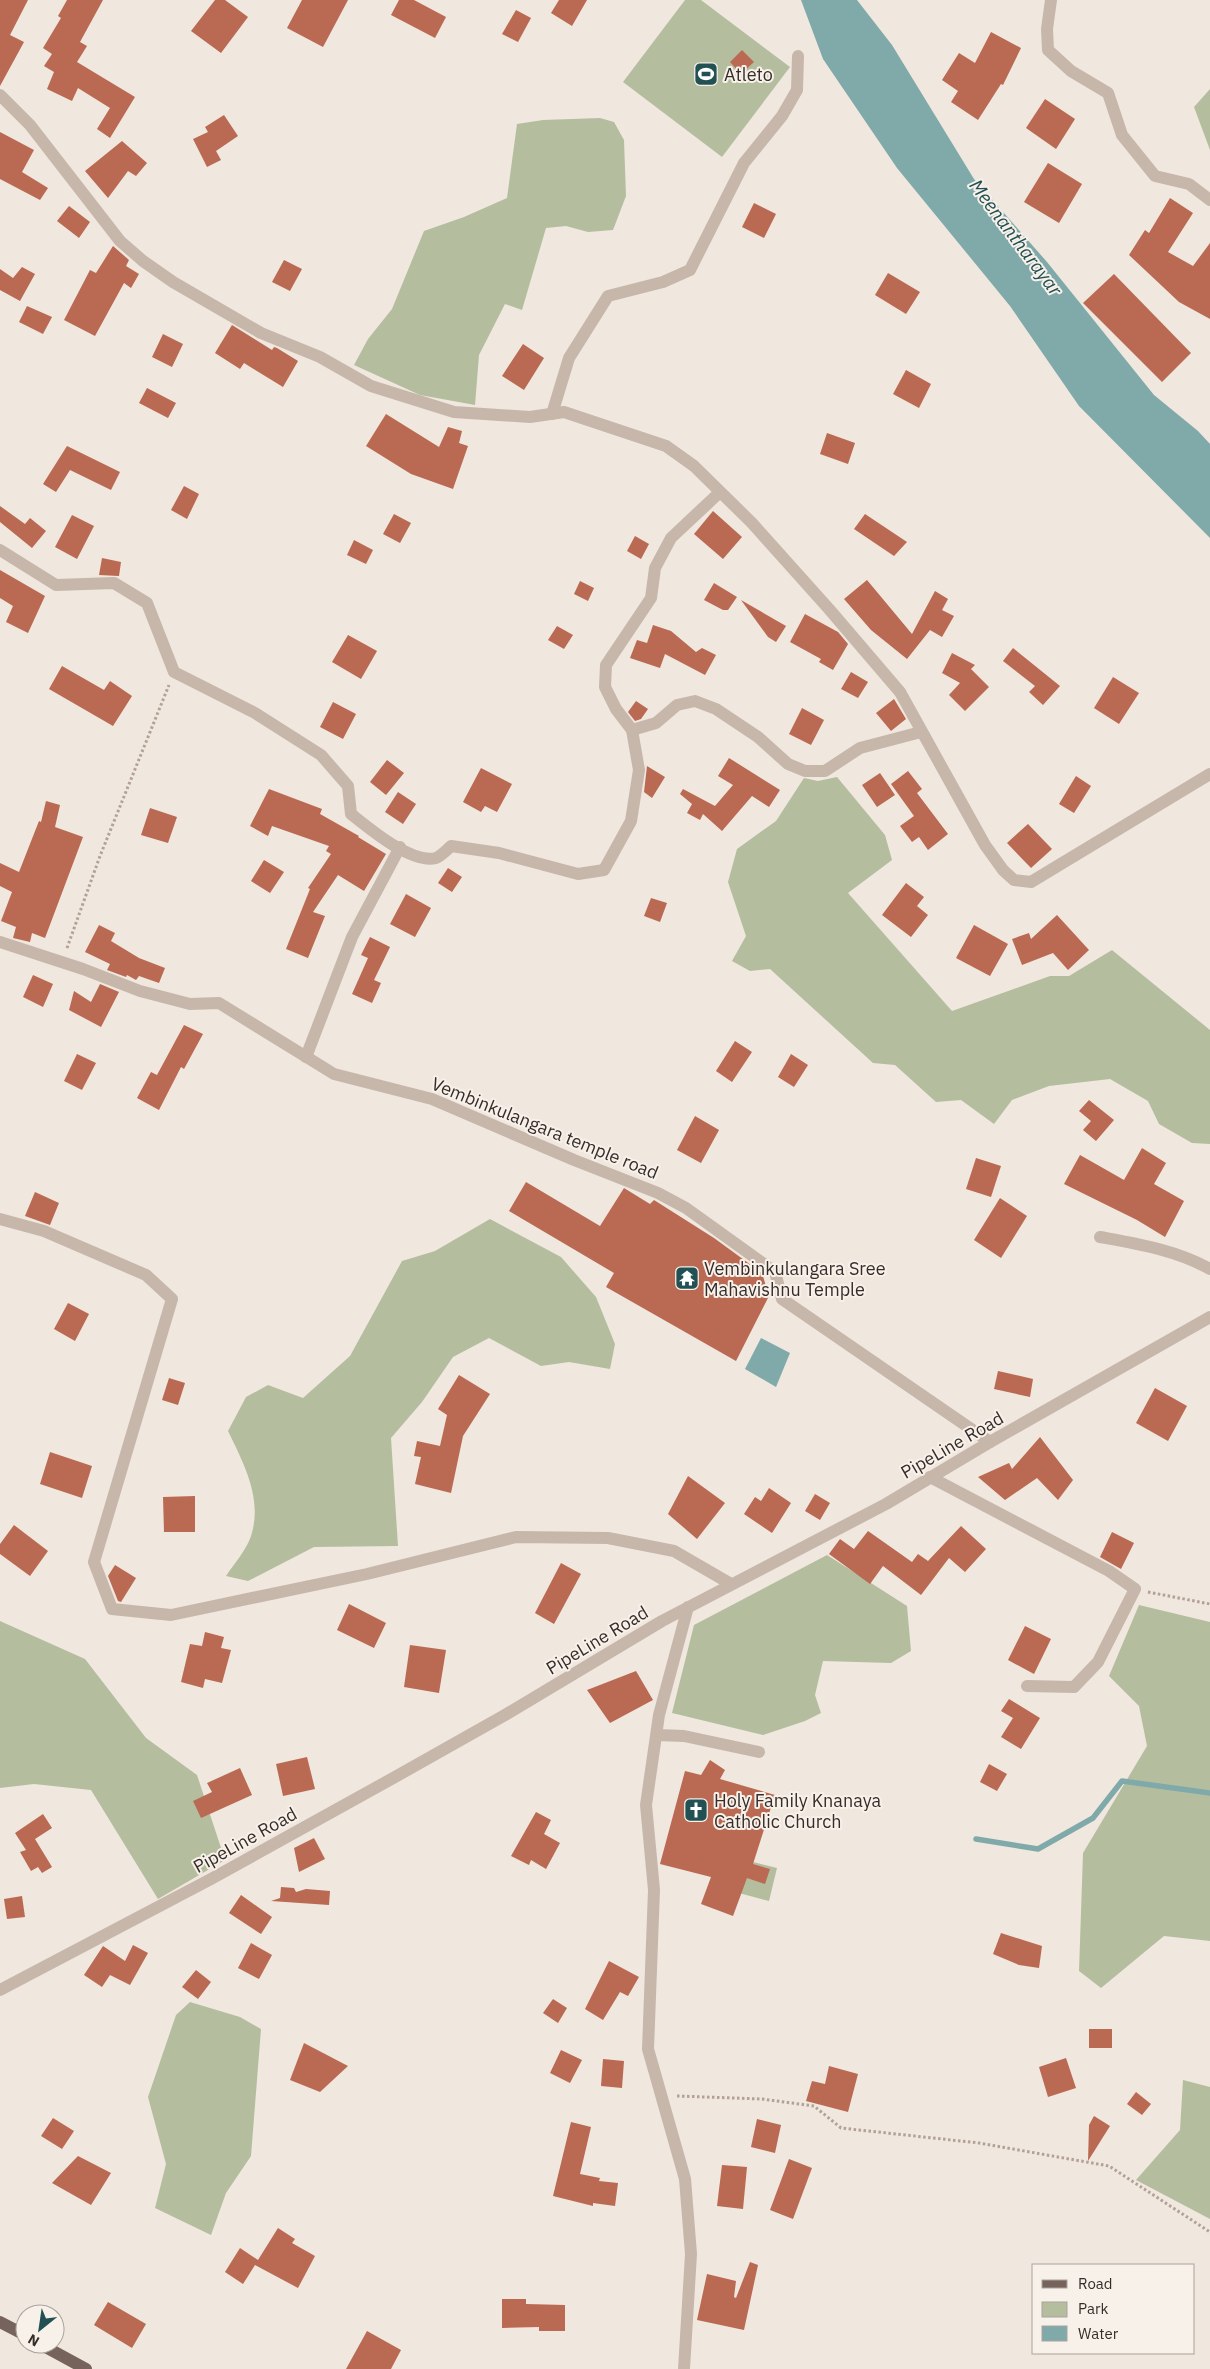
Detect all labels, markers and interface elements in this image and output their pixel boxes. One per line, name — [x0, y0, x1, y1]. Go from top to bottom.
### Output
sports icon: Atleto — [693, 61, 719, 87]
place label: Atleto — [724, 63, 773, 86]
water label: Meenantharayar — [964, 174, 1068, 301]
street label: Vembinkulangara temple road — [428, 1072, 662, 1184]
place label: Vembinkulangara Sree Mahavishnu Temple — [704, 1257, 886, 1301]
temple icon: Vembinkulangara Sree Mahavishnu Temple — [674, 1265, 700, 1291]
street label: PipeLine Road — [896, 1406, 1008, 1484]
street label: PipeLine Road — [542, 1601, 652, 1679]
place label: Holy Family Knanaya Catholic Church — [714, 1789, 881, 1833]
church icon: Holy Family Knanaya Catholic Church — [683, 1797, 709, 1823]
street label: PipeLine Road — [189, 1802, 301, 1878]
legend — [1032, 2264, 1195, 2354]
text: Road — [1078, 2274, 1113, 2293]
text: Park — [1078, 2299, 1108, 2318]
north arrow — [15, 2304, 65, 2354]
text: Water — [1078, 2324, 1119, 2343]
text: N — [25, 2330, 42, 2351]

